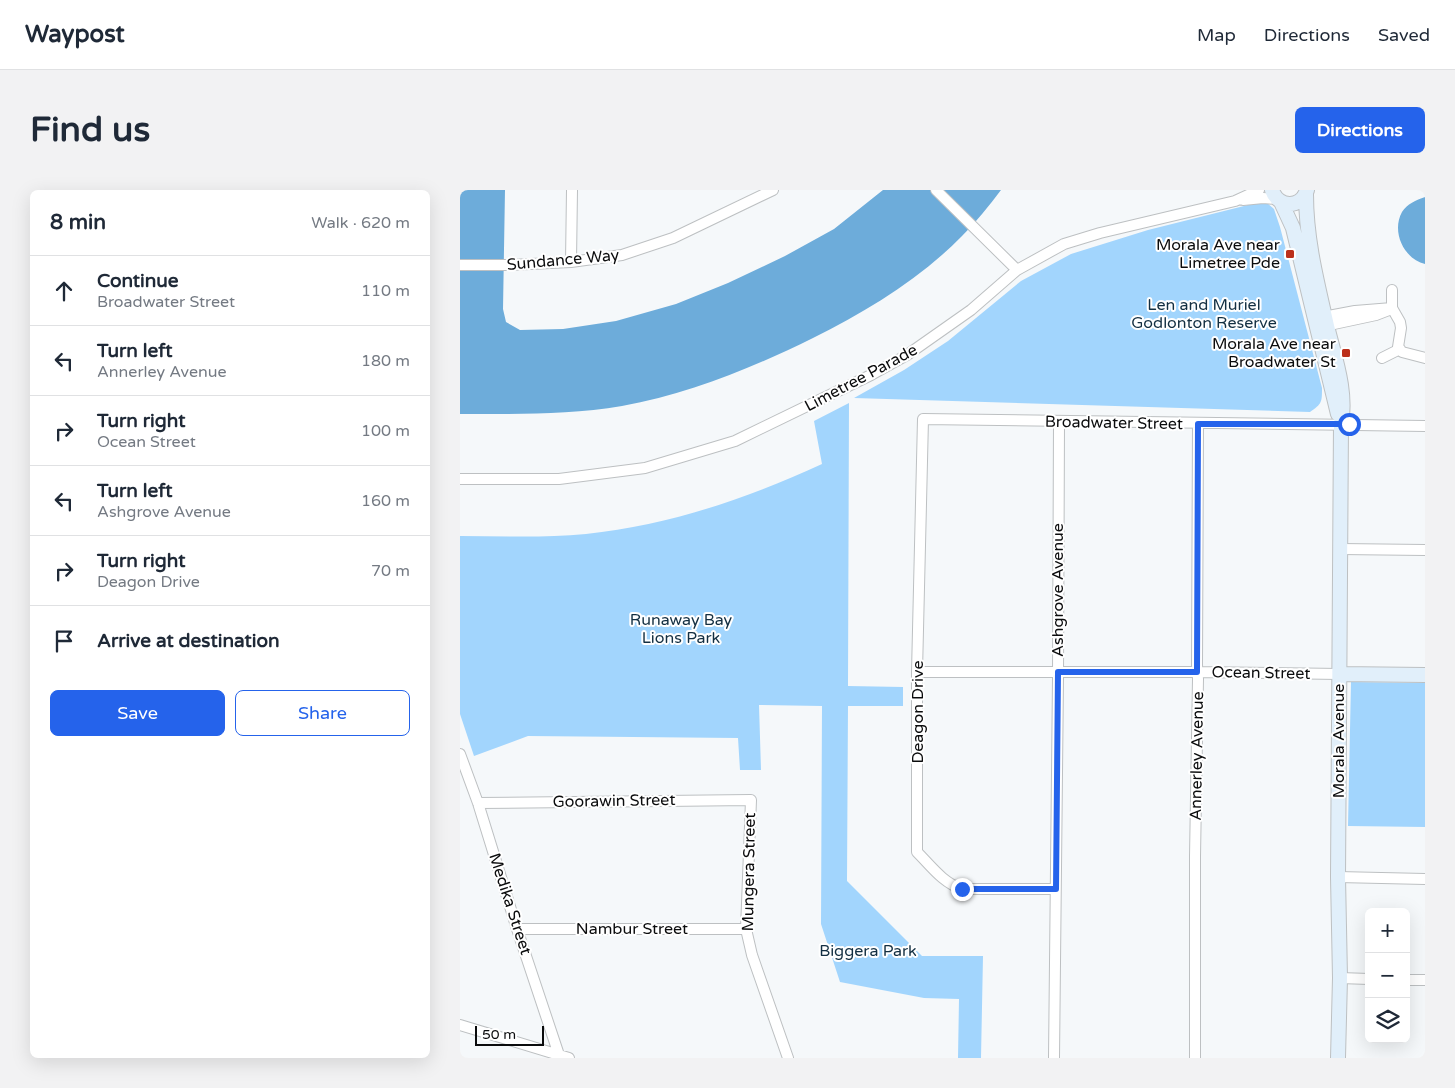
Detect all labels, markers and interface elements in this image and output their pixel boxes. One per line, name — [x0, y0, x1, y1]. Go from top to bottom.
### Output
text: Waypost — [25, 20, 125, 49]
text: Map — [1197, 24, 1236, 46]
text: Directions — [1264, 24, 1350, 46]
text: Saved — [1378, 24, 1430, 46]
button: Directions — [1295, 107, 1425, 153]
text: Find us — [30, 109, 150, 151]
text: 8 min — [50, 210, 106, 235]
text: Walk · 620 m — [311, 213, 410, 233]
place label: Morala Ave near Limetree Pde — [1156, 235, 1281, 273]
street label: Sundance Way — [506, 245, 620, 275]
marker: Morala Ave near Limetree Pde — [1284, 248, 1296, 260]
text: Continue — [97, 270, 179, 292]
icon: ahead — [50, 277, 78, 305]
text: 110 m — [361, 281, 410, 301]
text: Broadwater Street — [97, 292, 235, 312]
park label: Len and Muriel Godlonton Reserve — [1131, 295, 1277, 333]
place label: Morala Ave near Broadwater St — [1212, 334, 1337, 372]
text: Turn left — [97, 340, 173, 362]
street label: Limetree Parade — [801, 340, 921, 416]
icon: left — [50, 347, 78, 375]
marker: Morala Ave near Broadwater St — [1340, 347, 1352, 359]
text: 180 m — [361, 351, 410, 371]
text: Annerley Avenue — [97, 362, 227, 382]
text: Turn right — [97, 410, 185, 432]
street label: Broadwater Street — [1045, 412, 1183, 434]
route start — [1338, 413, 1361, 436]
icon: right — [50, 417, 78, 445]
text: 100 m — [361, 421, 410, 441]
text: Ocean Street — [97, 432, 196, 452]
text: Turn left — [97, 480, 173, 502]
icon: left — [50, 487, 78, 515]
text: 160 m — [361, 491, 410, 511]
text: Ashgrove Avenue — [97, 502, 231, 522]
street label: Ashgrove Avenue — [1048, 523, 1068, 657]
text: Turn right — [97, 550, 185, 572]
icon: right — [50, 557, 78, 585]
text: 70 m — [371, 561, 410, 581]
text: Deagon Drive — [97, 572, 200, 592]
park label: Runaway Bay Lions Park — [630, 610, 733, 648]
icon: arrive — [50, 627, 78, 655]
text: Arrive at destination — [97, 630, 280, 652]
street label: Deagon Drive — [908, 661, 928, 763]
street label: Ocean Street — [1211, 662, 1311, 684]
street label: Morala Avenue — [1329, 684, 1349, 798]
button: Save — [50, 690, 225, 736]
button: Share — [235, 690, 410, 736]
street label: Annerley Avenue — [1186, 691, 1208, 821]
street label: Goorawin Street — [552, 790, 676, 812]
street label: Mungera Street — [738, 812, 760, 932]
street label: Medika Street — [484, 851, 536, 957]
route end — [951, 878, 974, 901]
map controls — [1365, 908, 1410, 1043]
button: + — [1365, 908, 1410, 953]
street label: Nambur Street — [576, 919, 688, 939]
park label: Biggera Park — [819, 941, 917, 961]
button: − — [1365, 953, 1410, 998]
button: layers — [1365, 998, 1410, 1043]
scale bar — [475, 1023, 544, 1046]
text: 50 m — [482, 1026, 516, 1043]

